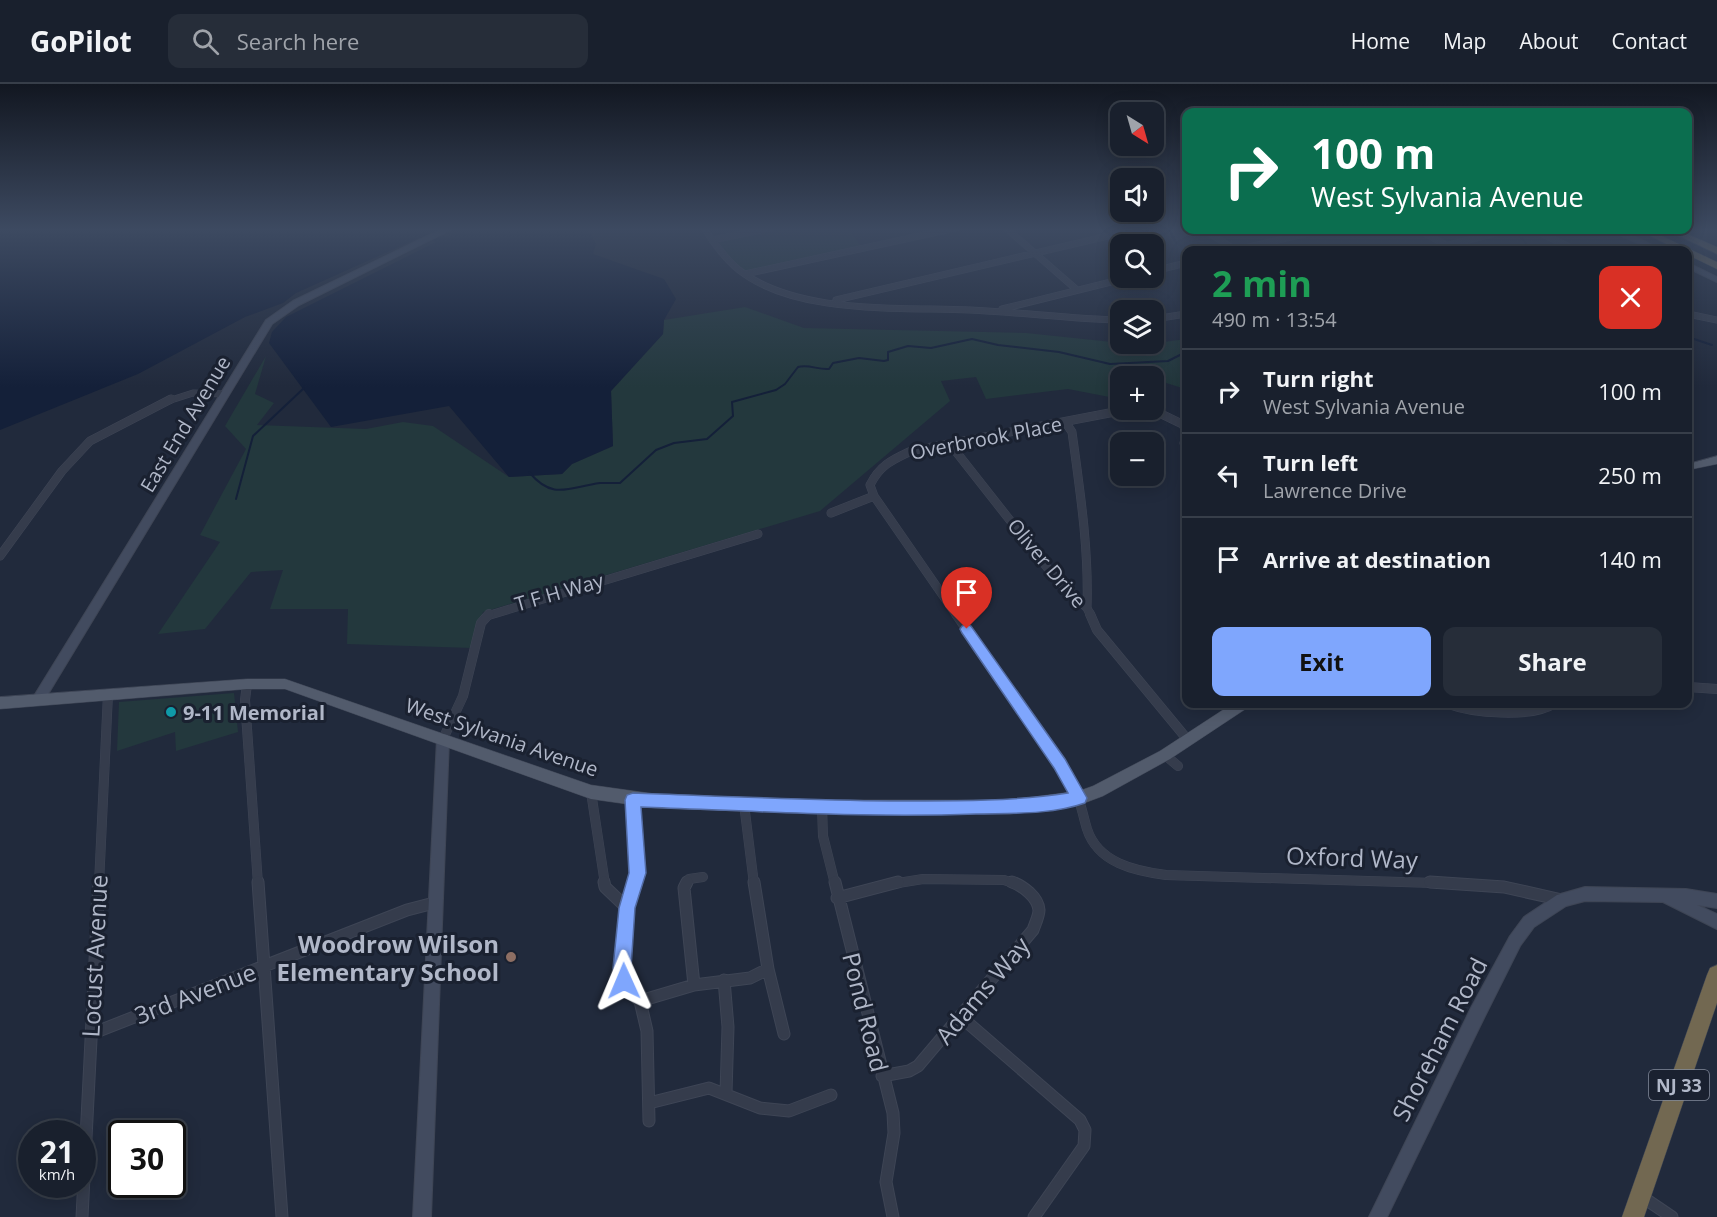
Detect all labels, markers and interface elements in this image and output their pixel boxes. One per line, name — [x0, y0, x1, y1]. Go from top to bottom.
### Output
search box — [168, 14, 588, 68]
text: GoPilot — [30, 22, 132, 60]
icon: search — [189, 25, 222, 58]
text: Search here — [237, 26, 359, 56]
text: Home — [1351, 27, 1410, 55]
text: Map — [1443, 27, 1486, 55]
text: About — [1519, 27, 1579, 55]
text: Contact — [1612, 27, 1687, 55]
north arrow — [1110, 102, 1164, 156]
map controls — [1110, 102, 1164, 486]
text: 100 m — [1311, 124, 1435, 181]
icon: right — [1212, 132, 1290, 210]
button: sound — [1110, 168, 1164, 222]
text: West Sylvania Avenue — [1311, 178, 1584, 215]
button: search — [1110, 234, 1164, 288]
text: 2 min — [1212, 259, 1312, 308]
button: close — [1599, 266, 1662, 329]
button: layers — [1110, 300, 1164, 354]
text: 490 m · 13:54 — [1212, 306, 1337, 333]
street label: East End Avenue — [134, 351, 236, 497]
text: Turn right — [1263, 363, 1374, 393]
button: + — [1110, 366, 1164, 420]
icon: right — [1212, 375, 1245, 408]
text: 100 m — [1598, 376, 1662, 406]
text: West Sylvania Avenue — [1263, 393, 1465, 420]
street label: Overbrook Place — [908, 410, 1064, 466]
button: − — [1110, 432, 1164, 486]
text: Turn left — [1263, 447, 1358, 477]
icon: left — [1212, 459, 1245, 492]
text: 250 m — [1598, 460, 1662, 490]
text: Lawrence Drive — [1263, 477, 1407, 504]
street label: Oliver Drive — [1002, 512, 1092, 614]
icon: arrive — [1212, 543, 1245, 576]
text: Arrive at destination — [1263, 544, 1491, 574]
text: 140 m — [1598, 544, 1662, 574]
street label: T F H Way — [511, 566, 608, 618]
pin — [941, 567, 992, 629]
icon: arrive — [950, 576, 983, 609]
button: Exit — [1212, 627, 1431, 696]
button: Share — [1443, 627, 1662, 696]
street label: West Sylvania Avenue — [402, 691, 602, 783]
place label: 9-11 Memorial — [183, 699, 325, 726]
marker: 9-11 Memorial — [164, 705, 178, 719]
street label: Oxford Way — [1285, 838, 1419, 876]
street label: Locust Avenue — [73, 874, 115, 1038]
place label: Woodrow Wilson Elementary School — [276, 927, 499, 988]
street label: Adams Way — [927, 929, 1037, 1051]
position arrow — [592, 949, 656, 1013]
street label: Pond Road — [835, 949, 897, 1075]
marker: Woodrow Wilson Elementary School — [504, 950, 518, 964]
street label: Shoreham Road — [1384, 952, 1494, 1126]
street label: 3rd Avenue — [129, 955, 261, 1031]
road number: NJ 33 — [1649, 1070, 1709, 1100]
speed limit sign: 30 — [108, 1120, 186, 1198]
text: 21 — [40, 1131, 74, 1172]
text: km/h — [39, 1164, 75, 1184]

